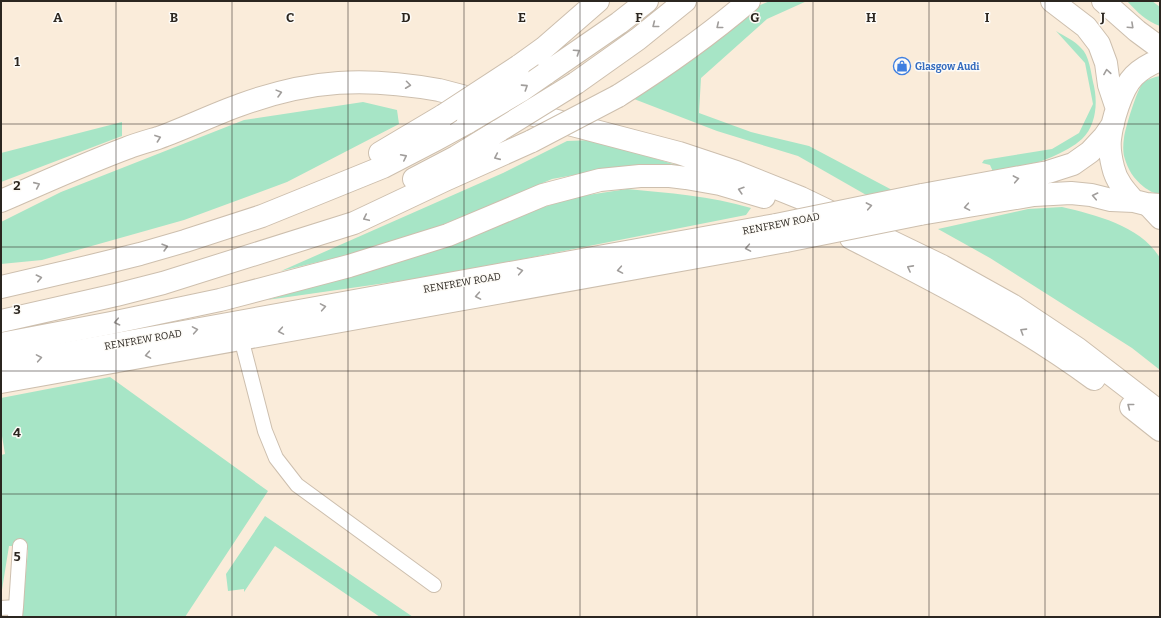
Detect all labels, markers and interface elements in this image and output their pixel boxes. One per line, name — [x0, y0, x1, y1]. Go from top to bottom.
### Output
text: A — [53, 10, 63, 25]
text: B — [170, 10, 178, 25]
text: C — [286, 10, 294, 25]
text: D — [401, 10, 411, 25]
text: E — [518, 10, 526, 25]
text: F — [635, 10, 643, 25]
text: G — [750, 10, 760, 25]
text: H — [866, 10, 876, 25]
text: I — [985, 10, 990, 25]
text: J — [1100, 10, 1106, 25]
one-way arrow — [652, 21, 659, 28]
one-way arrow — [716, 21, 723, 28]
one-way arrow — [1126, 21, 1133, 28]
one-way arrow — [573, 50, 580, 57]
text: 1 — [14, 54, 20, 69]
shop icon: Glasgow Audi — [892, 56, 912, 76]
place label: Glasgow Audi — [915, 61, 980, 73]
one-way arrow — [1104, 68, 1112, 75]
one-way arrow — [405, 80, 411, 89]
one-way arrow — [521, 84, 528, 92]
one-way arrow — [276, 89, 283, 97]
one-way arrow — [154, 134, 161, 142]
one-way arrow — [493, 152, 501, 160]
one-way arrow — [400, 154, 408, 161]
one-way arrow — [1013, 175, 1019, 183]
text: 2 — [13, 178, 21, 193]
one-way arrow — [33, 182, 40, 190]
one-way arrow — [738, 186, 745, 195]
one-way arrow — [1092, 193, 1099, 201]
one-way arrow — [866, 202, 873, 211]
one-way arrow — [964, 202, 970, 210]
street label: RENFREW ROAD — [742, 211, 821, 237]
one-way arrow — [363, 213, 371, 221]
one-way arrow — [162, 243, 168, 251]
one-way arrow — [745, 243, 751, 251]
one-way arrow — [907, 265, 914, 273]
one-way arrow — [617, 266, 623, 274]
one-way arrow — [517, 267, 523, 276]
street label: RENFREW ROAD — [423, 270, 502, 296]
one-way arrow — [36, 275, 42, 283]
one-way arrow — [475, 291, 481, 300]
text: 3 — [13, 302, 21, 317]
one-way arrow — [320, 303, 326, 311]
one-way arrow — [114, 317, 120, 325]
one-way arrow — [192, 326, 198, 334]
one-way arrow — [278, 326, 284, 335]
street label: RENFREW ROAD — [104, 327, 183, 353]
one-way arrow — [1020, 328, 1027, 336]
one-way arrow — [145, 350, 151, 359]
one-way arrow — [36, 354, 42, 363]
one-way arrow — [1127, 404, 1134, 411]
text: 4 — [13, 425, 21, 440]
text: 5 — [13, 549, 21, 564]

